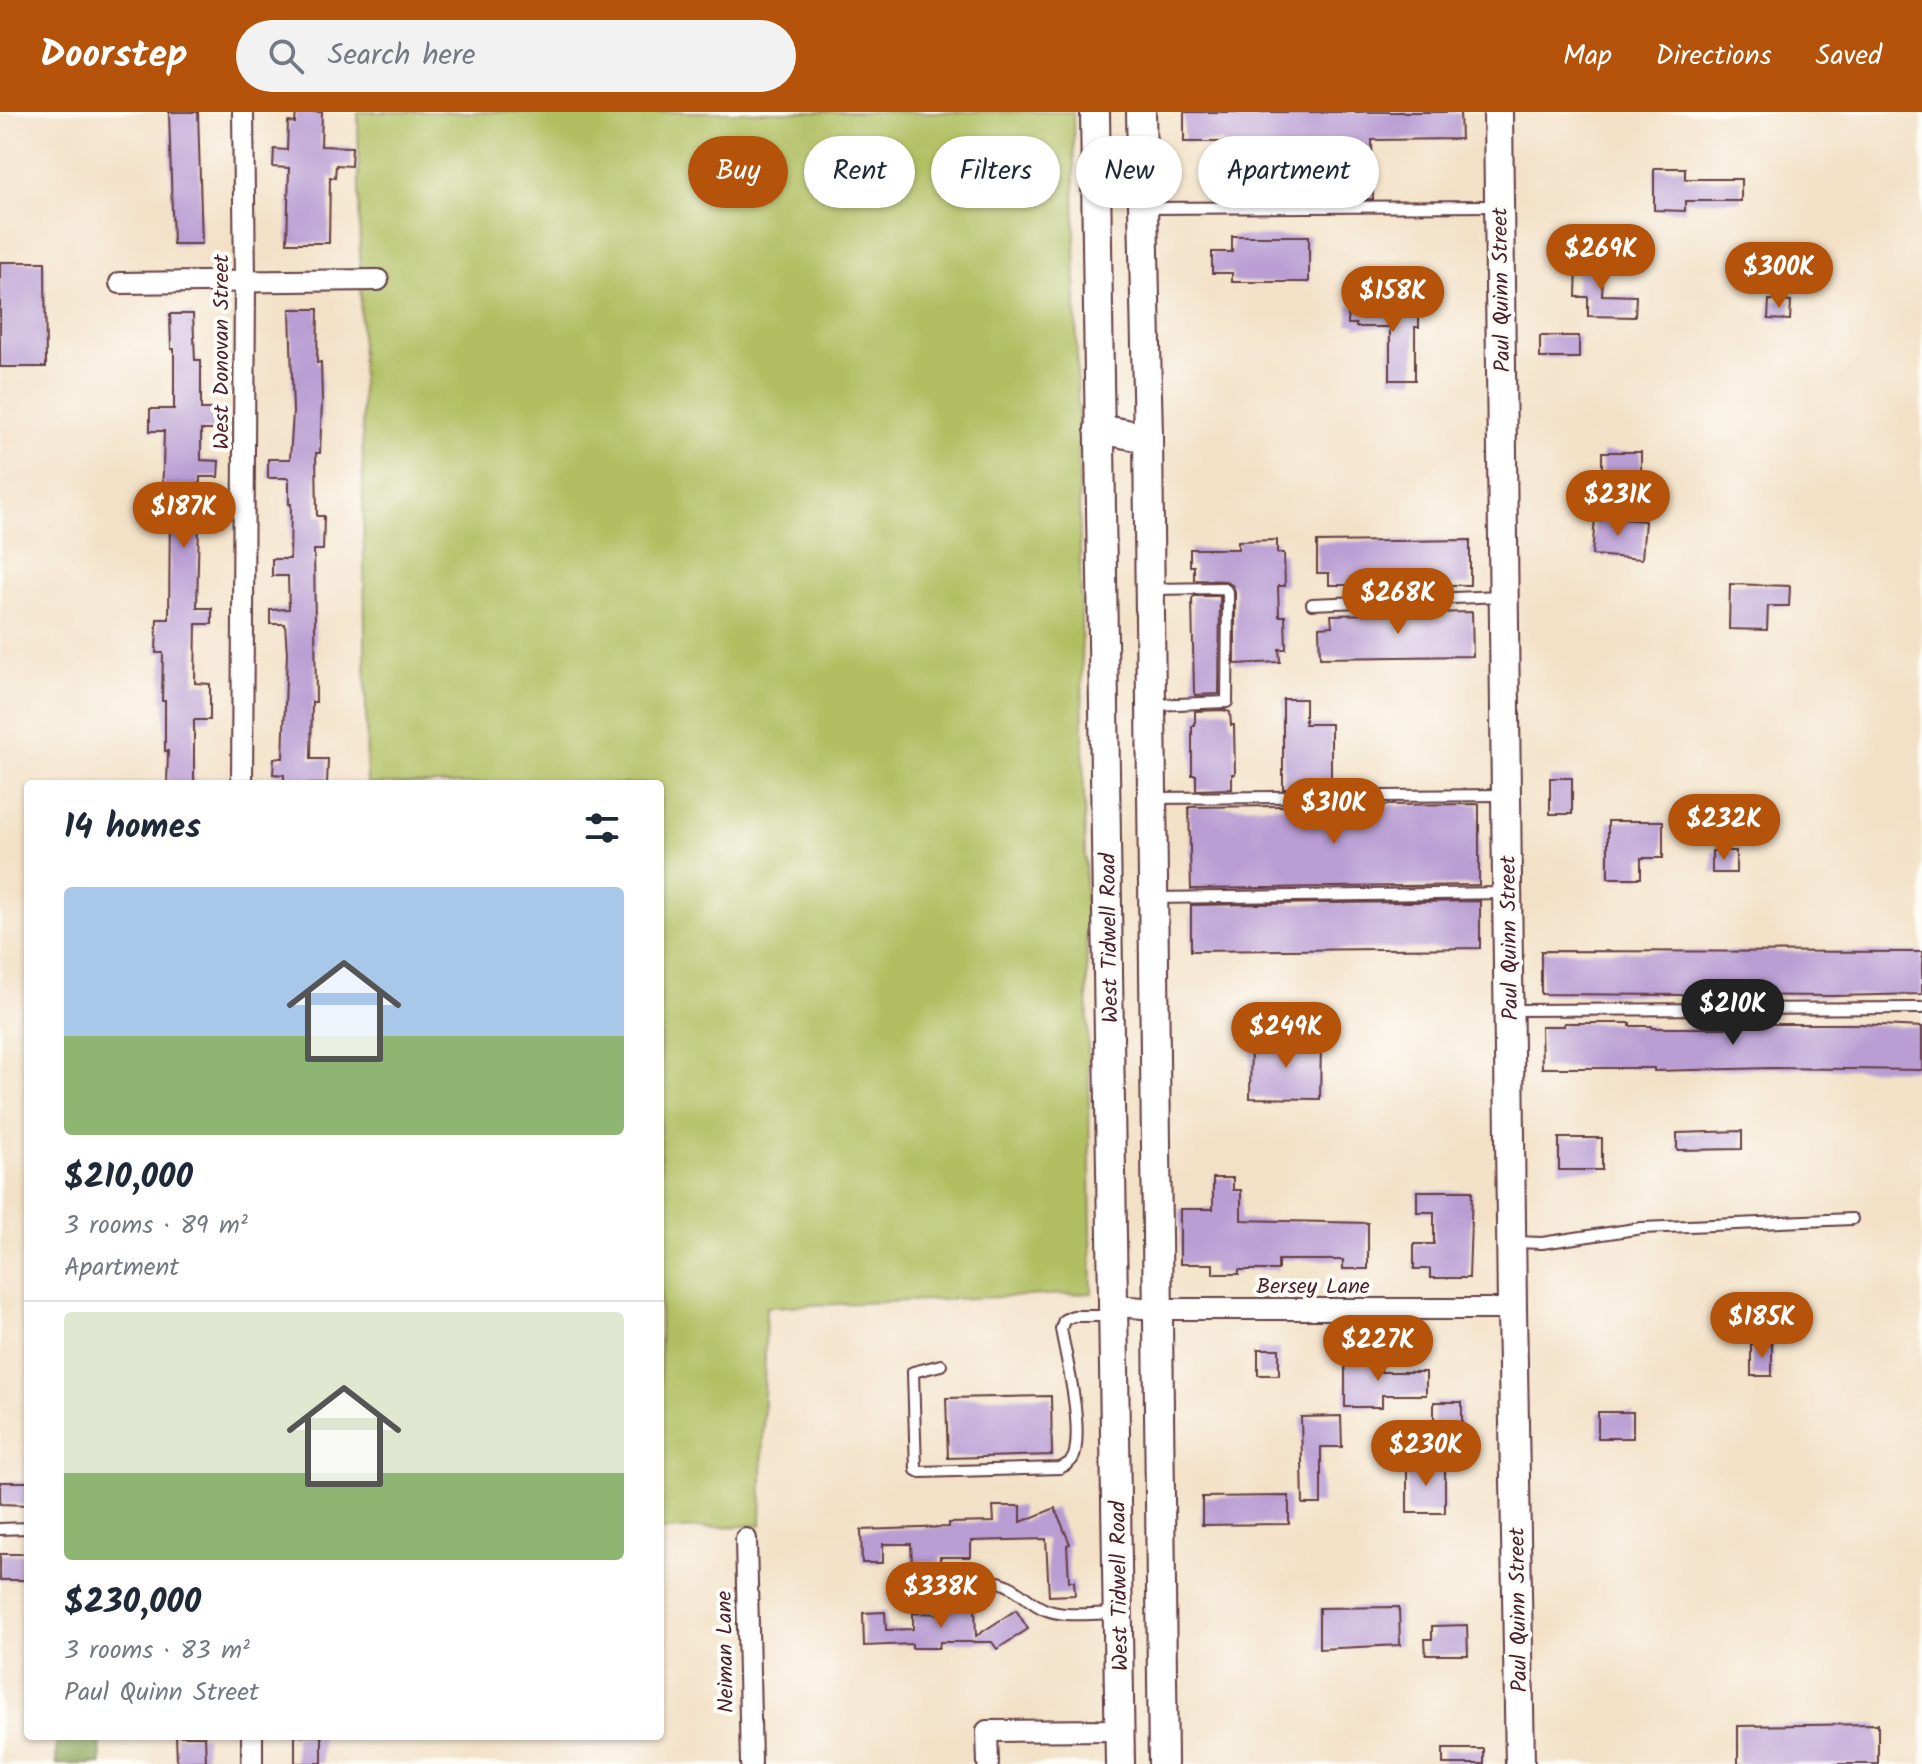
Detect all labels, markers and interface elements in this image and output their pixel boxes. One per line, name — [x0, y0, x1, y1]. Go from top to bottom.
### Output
search box — [236, 20, 796, 92]
text: Doorstep — [40, 26, 188, 86]
text: Search here — [328, 32, 476, 80]
icon: search — [264, 34, 308, 78]
text: Map — [1563, 34, 1612, 79]
text: Directions — [1656, 34, 1772, 79]
text: Saved — [1816, 34, 1882, 79]
chip: Buy — [688, 136, 788, 208]
chip: Rent — [804, 136, 915, 208]
chip: Filters — [931, 136, 1060, 208]
chip: New — [1076, 136, 1182, 208]
chip: Apartment — [1198, 136, 1379, 208]
street label: Paul Quinn Street — [1484, 207, 1521, 373]
pin: $269K — [1545, 224, 1657, 292]
text: $269K — [1564, 229, 1638, 271]
pin: $300K — [1723, 242, 1835, 310]
text: $300K — [1743, 247, 1815, 289]
street label: West Donovan Street — [205, 254, 240, 450]
pin: $158K — [1337, 266, 1449, 334]
text: $158K — [1359, 271, 1427, 313]
pin: $231K — [1562, 470, 1674, 538]
text: $231K — [1584, 475, 1652, 517]
pin: $187K — [128, 482, 240, 550]
text: $187K — [151, 487, 217, 529]
pin: $268K — [1342, 568, 1454, 636]
text: $268K — [1360, 573, 1436, 615]
pin: $310K — [1278, 778, 1390, 846]
text: $310K — [1301, 783, 1367, 825]
pin: $232K — [1668, 794, 1780, 862]
text: $232K — [1686, 799, 1762, 841]
text: 14 homes — [64, 801, 201, 855]
icon: filters — [580, 806, 624, 850]
street label: West Tidwell Road — [1091, 852, 1129, 1023]
street label: Paul Quinn Street — [1492, 855, 1529, 1021]
icon: home — [272, 939, 416, 1083]
pin: $210K — [1677, 979, 1789, 1047]
text: $210K — [1699, 984, 1767, 1026]
pin: $249K — [1230, 1002, 1342, 1070]
text: $249K — [1249, 1007, 1323, 1049]
text: $210,000 — [64, 1151, 193, 1205]
text: 3 rooms · 89 m² — [64, 1205, 248, 1247]
text: Apartment — [64, 1247, 179, 1289]
street label: Bersey Lane — [1256, 1270, 1370, 1305]
pin: $185K — [1706, 1292, 1818, 1360]
text: $185K — [1728, 1297, 1796, 1339]
pin: $227K — [1322, 1315, 1434, 1383]
text: $227K — [1341, 1320, 1415, 1362]
icon: home — [272, 1364, 416, 1508]
pin: $230K — [1370, 1420, 1482, 1488]
text: $230K — [1389, 1425, 1463, 1467]
street label: West Tidwell Road — [1101, 1500, 1139, 1671]
street label: Paul Quinn Street — [1501, 1527, 1538, 1693]
pin: $338K — [885, 1562, 997, 1630]
text: $338K — [904, 1567, 978, 1609]
text: $230,000 — [64, 1576, 201, 1630]
street label: Neiman Lane — [708, 1590, 745, 1713]
text: 3 rooms · 83 m² — [64, 1630, 250, 1672]
text: Paul Quinn Street — [64, 1672, 259, 1714]

